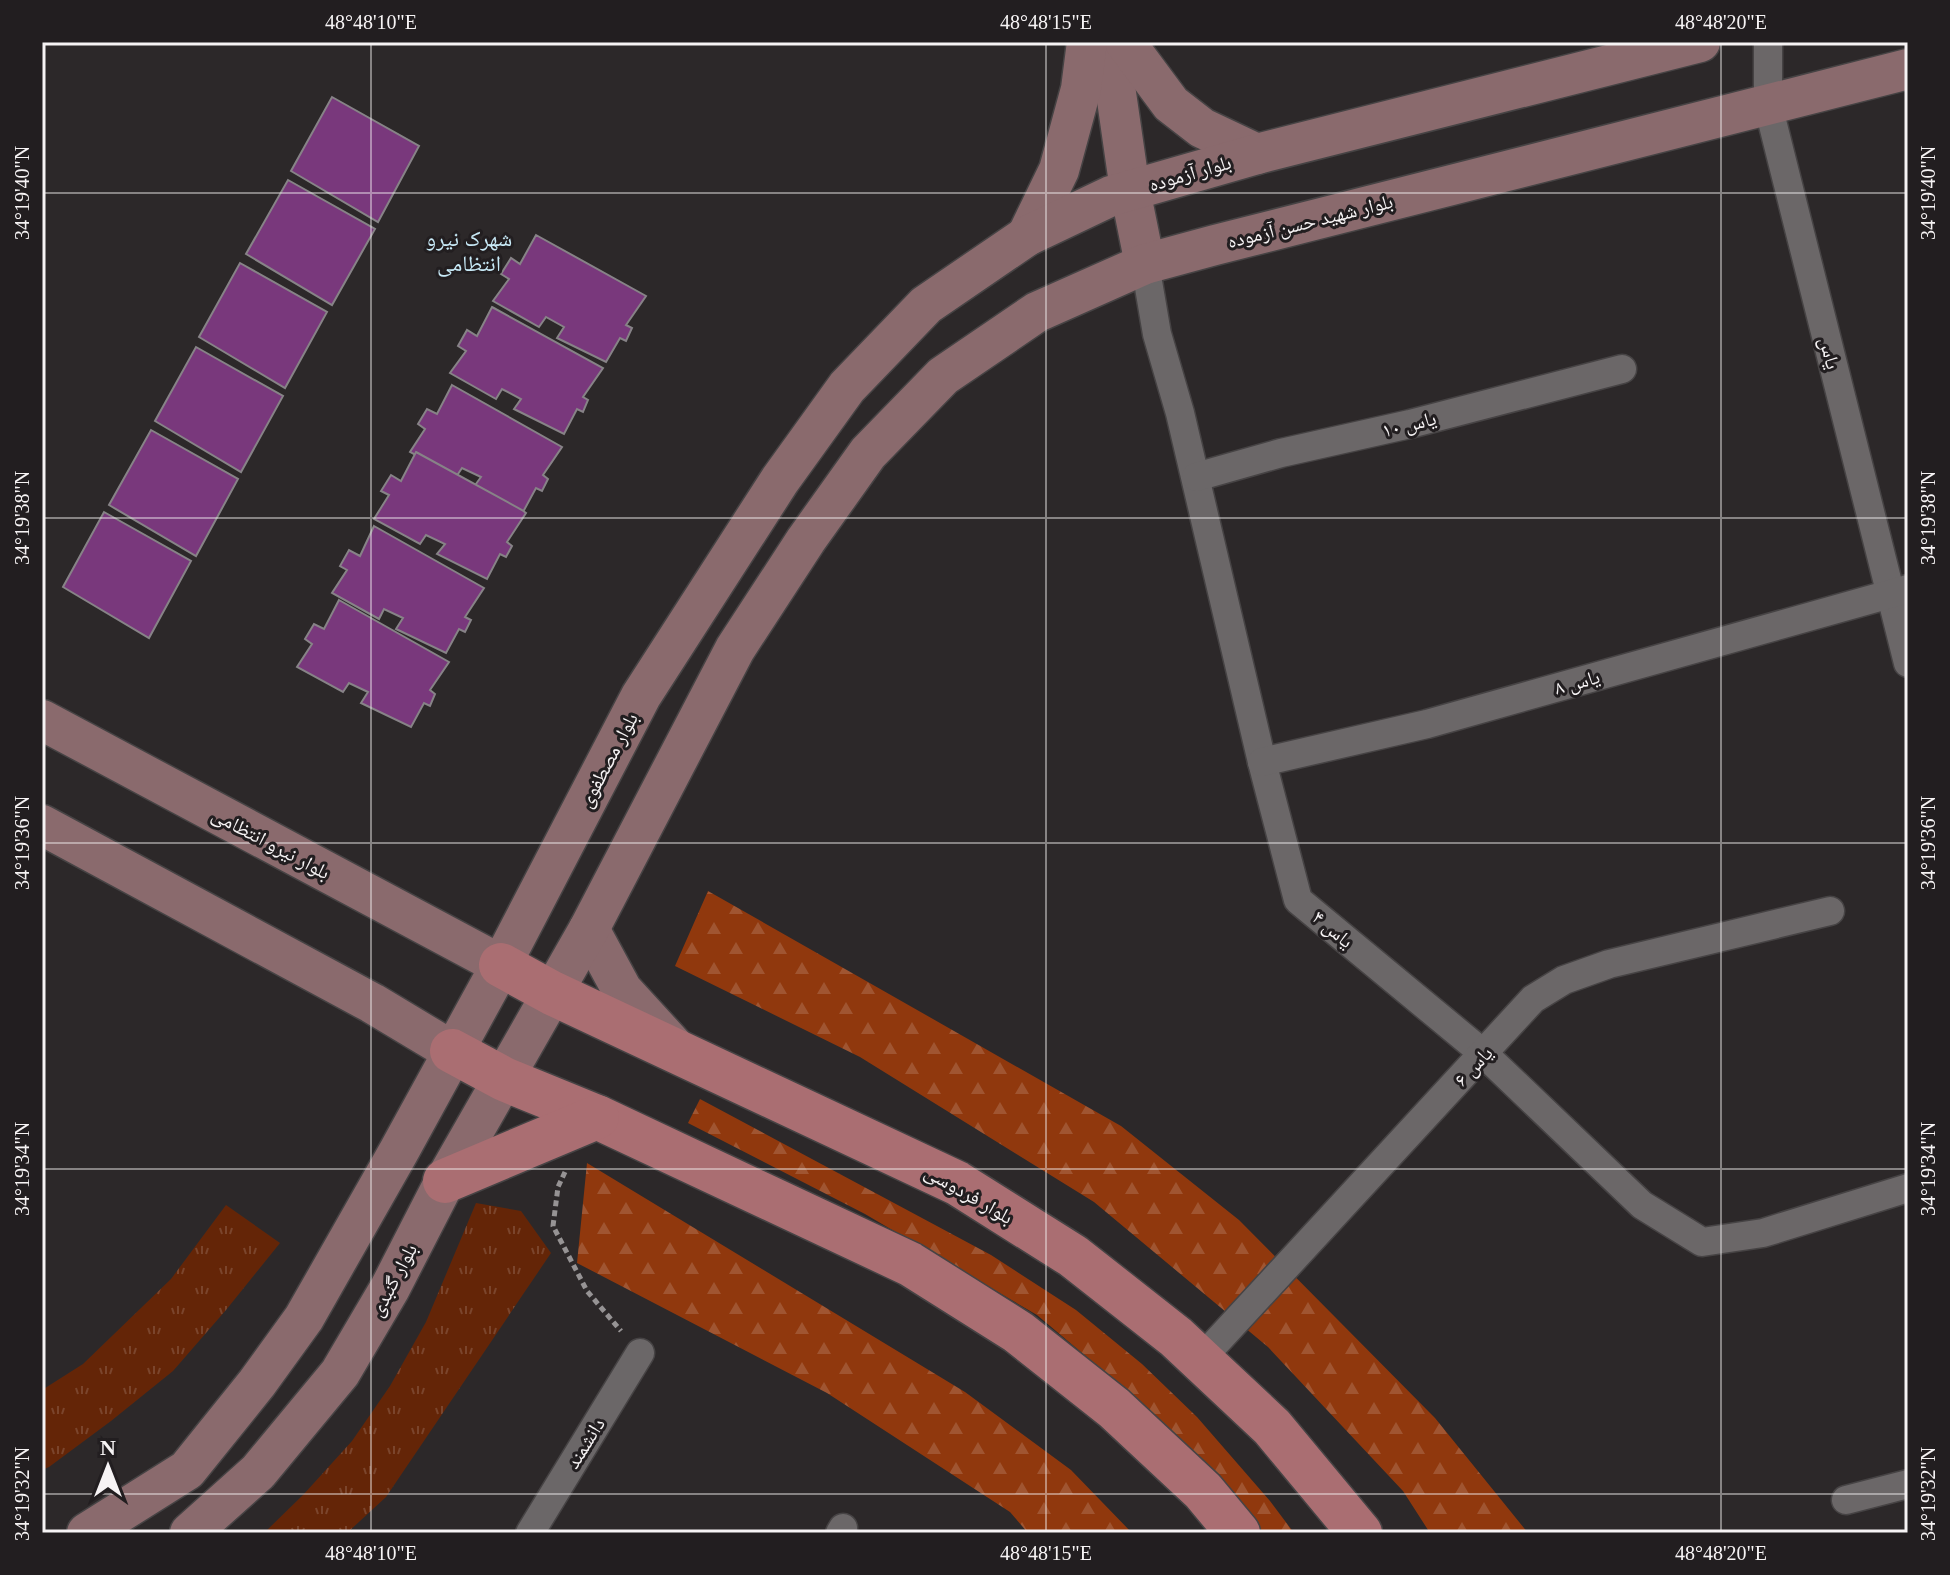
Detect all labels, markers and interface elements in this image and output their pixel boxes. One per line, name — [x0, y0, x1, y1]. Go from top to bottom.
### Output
text: 48°48'10"E — [325, 11, 417, 33]
text: 48°48'15"E — [1000, 11, 1092, 33]
text: 48°48'20"E — [1675, 11, 1767, 33]
text: 34°19'40"N — [11, 146, 33, 240]
text: 34°19'40"N — [1917, 146, 1939, 240]
street label: بلوار آزموده — [1146, 151, 1234, 196]
street label: بلوار شهید حسن آزموده — [1225, 190, 1395, 253]
district label: شهرک نیرو انتظامی — [426, 226, 512, 277]
street label: یاس — [1814, 335, 1845, 372]
street label: یاس ۱۰ — [1380, 407, 1439, 442]
text: 34°19'38"N — [11, 471, 33, 565]
text: 34°19'38"N — [1917, 471, 1939, 565]
street label: یاس ۸ — [1552, 665, 1602, 700]
street label: بلوار مصطفوی — [574, 709, 643, 812]
text: 34°19'36"N — [11, 796, 33, 890]
text: 34°19'36"N — [1917, 796, 1939, 890]
street label: بلوار نیرو انتظامی — [208, 803, 334, 884]
street label: یاس ۴ — [1308, 906, 1358, 953]
street label: یاس ۶ — [1449, 1042, 1498, 1091]
text: 34°19'34"N — [11, 1122, 33, 1216]
text: 34°19'34"N — [1917, 1122, 1939, 1216]
street label: بلوار فردوسی — [920, 1160, 1017, 1229]
street label: بلوار گنبدی — [365, 1240, 422, 1321]
street label: دانشمند — [561, 1414, 609, 1472]
north arrow — [68, 1427, 148, 1507]
text: N — [100, 1435, 116, 1460]
text: 34°19'32"N — [11, 1447, 33, 1541]
text: 34°19'32"N — [1917, 1447, 1939, 1541]
text: 48°48'10"E — [325, 1542, 417, 1564]
text: 48°48'15"E — [1000, 1542, 1092, 1564]
text: 48°48'20"E — [1675, 1542, 1767, 1564]

